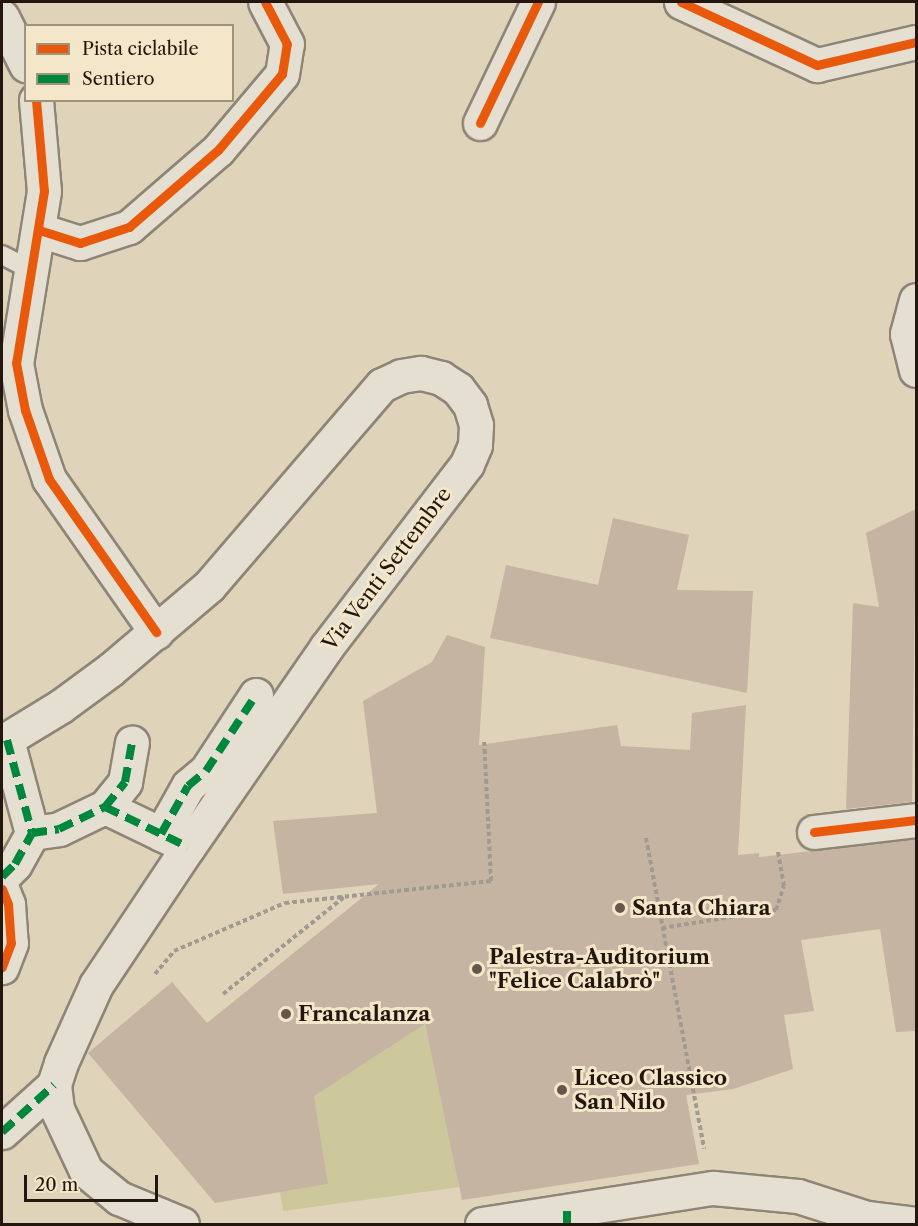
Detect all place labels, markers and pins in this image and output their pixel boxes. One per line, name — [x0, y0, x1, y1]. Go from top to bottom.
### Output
place label: Santa Chiara — [632, 895, 771, 921]
marker: Santa Chiara — [613, 901, 627, 915]
place label: Palestra-Auditorium "Felice Calabrò" — [489, 944, 710, 994]
marker: Palestra-Auditorium "Felice Calabrò" — [470, 962, 484, 976]
place label: Francalanza — [298, 1001, 430, 1027]
marker: Francalanza — [279, 1007, 293, 1021]
place label: Liceo Classico San Nilo — [574, 1065, 727, 1115]
marker: Liceo Classico San Nilo — [555, 1083, 569, 1097]

